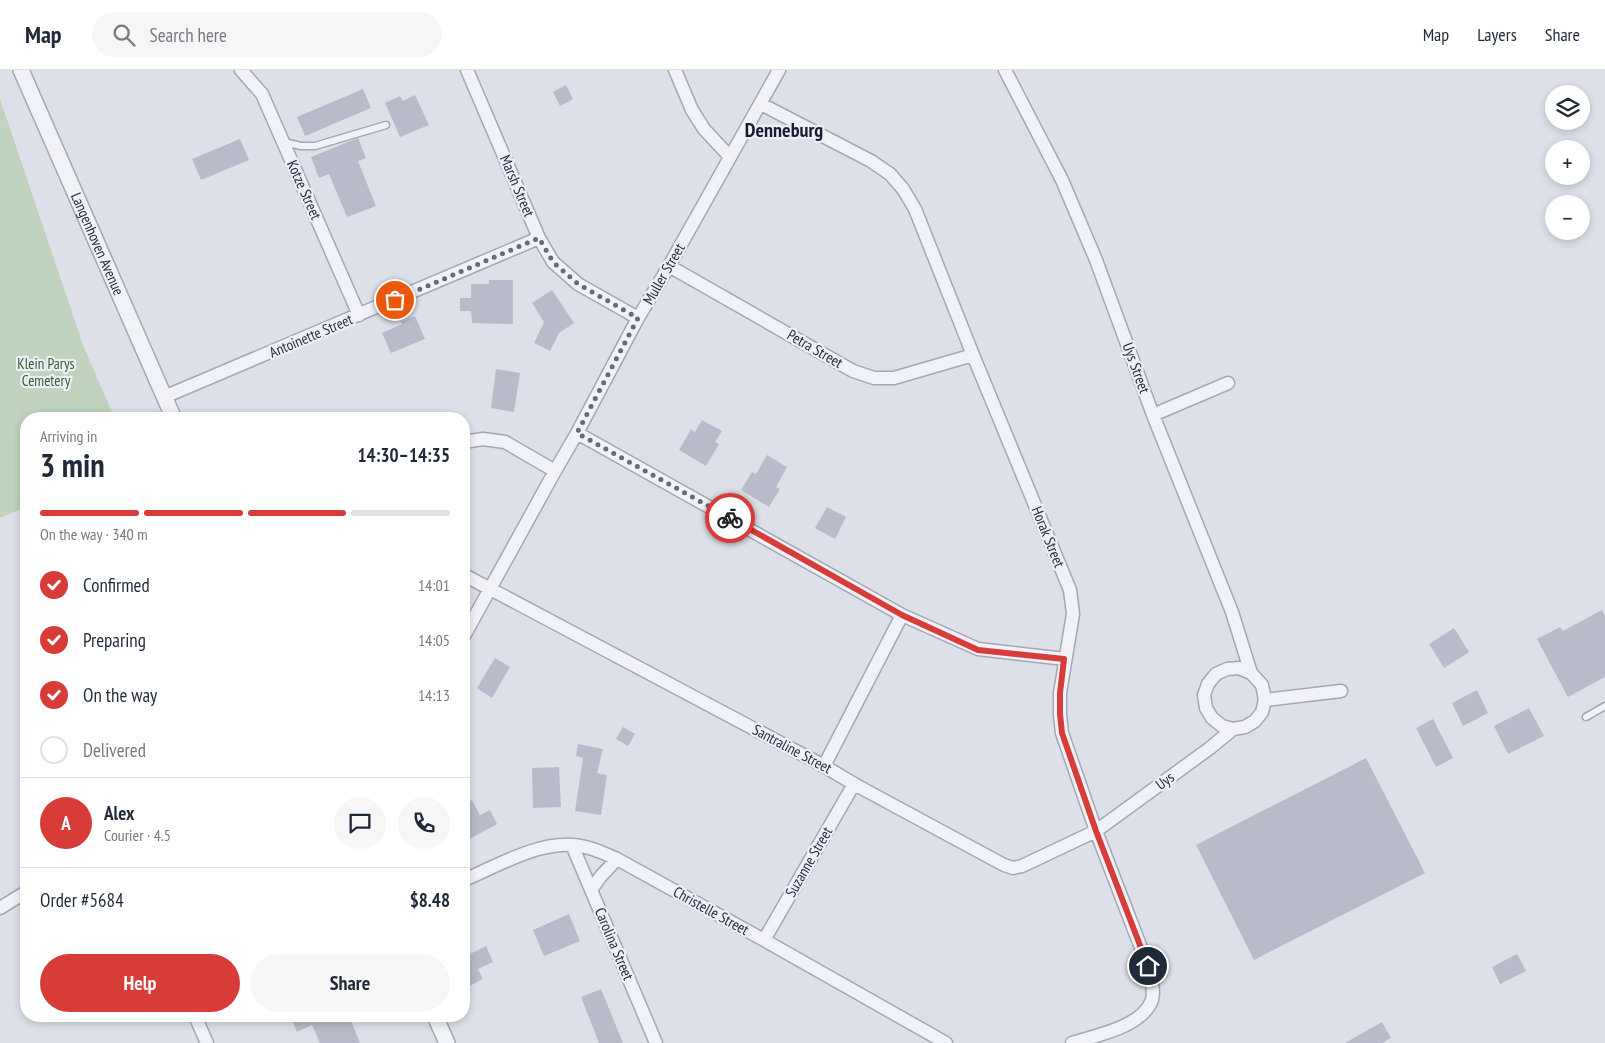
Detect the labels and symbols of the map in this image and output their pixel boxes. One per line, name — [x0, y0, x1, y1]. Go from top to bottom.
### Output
district label: Denneburg — [745, 117, 823, 143]
street label: Marsh Street — [496, 152, 539, 220]
street label: Kotze Street — [283, 157, 326, 222]
street label: Langenhoven Avenue — [67, 190, 129, 298]
street label: Muller Street — [638, 240, 689, 308]
pin — [374, 279, 416, 321]
street label: Antoinette Street — [266, 309, 355, 362]
street label: Petra Street — [784, 325, 846, 372]
street label: Uys Street — [1119, 340, 1154, 396]
park label: Klein Parys Cemetery — [17, 354, 75, 390]
courier — [705, 493, 755, 543]
street label: Horak Street — [1028, 503, 1069, 570]
street label: Santraline Street — [749, 720, 835, 777]
street label: Uys — [1152, 767, 1178, 794]
street label: Suzanne Street — [781, 823, 836, 900]
street label: Christelle Street — [670, 882, 752, 939]
street label: Carolina Street — [591, 905, 638, 983]
pin — [1127, 945, 1169, 987]

